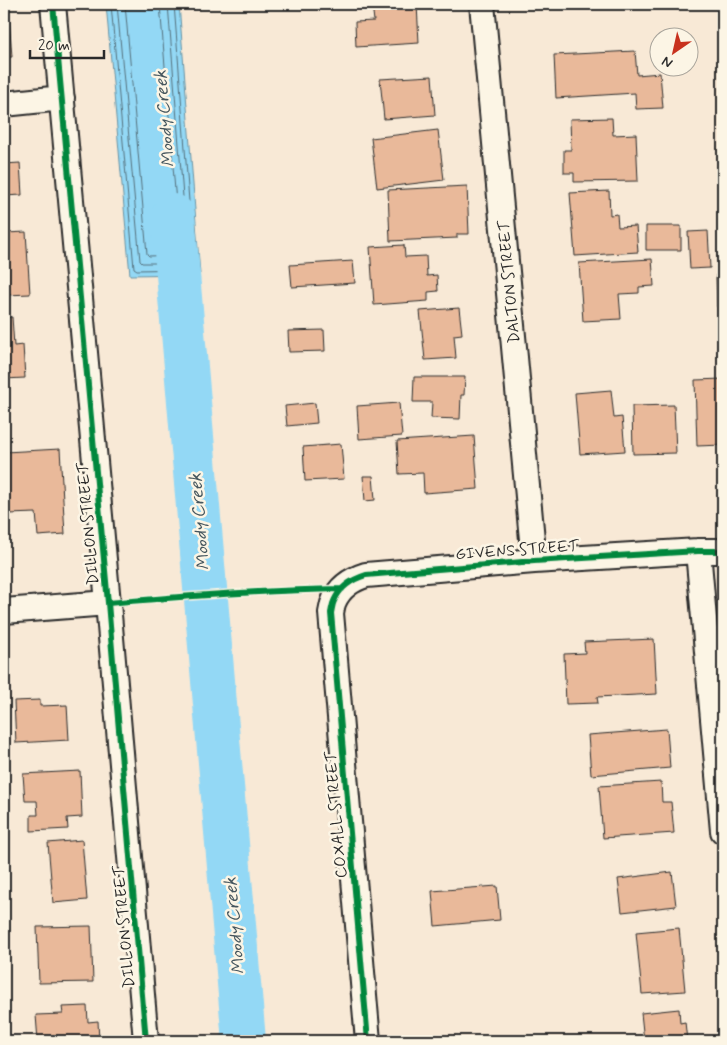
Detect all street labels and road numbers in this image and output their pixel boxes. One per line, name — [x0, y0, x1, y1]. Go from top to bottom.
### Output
street label: DALTON STREET — [494, 219, 525, 344]
street label: DILLON STREET — [73, 461, 104, 586]
street label: GIVENS STREET — [455, 536, 581, 565]
street label: COXALL STREET — [320, 749, 352, 879]
street label: DILLON STREET — [109, 864, 140, 989]

